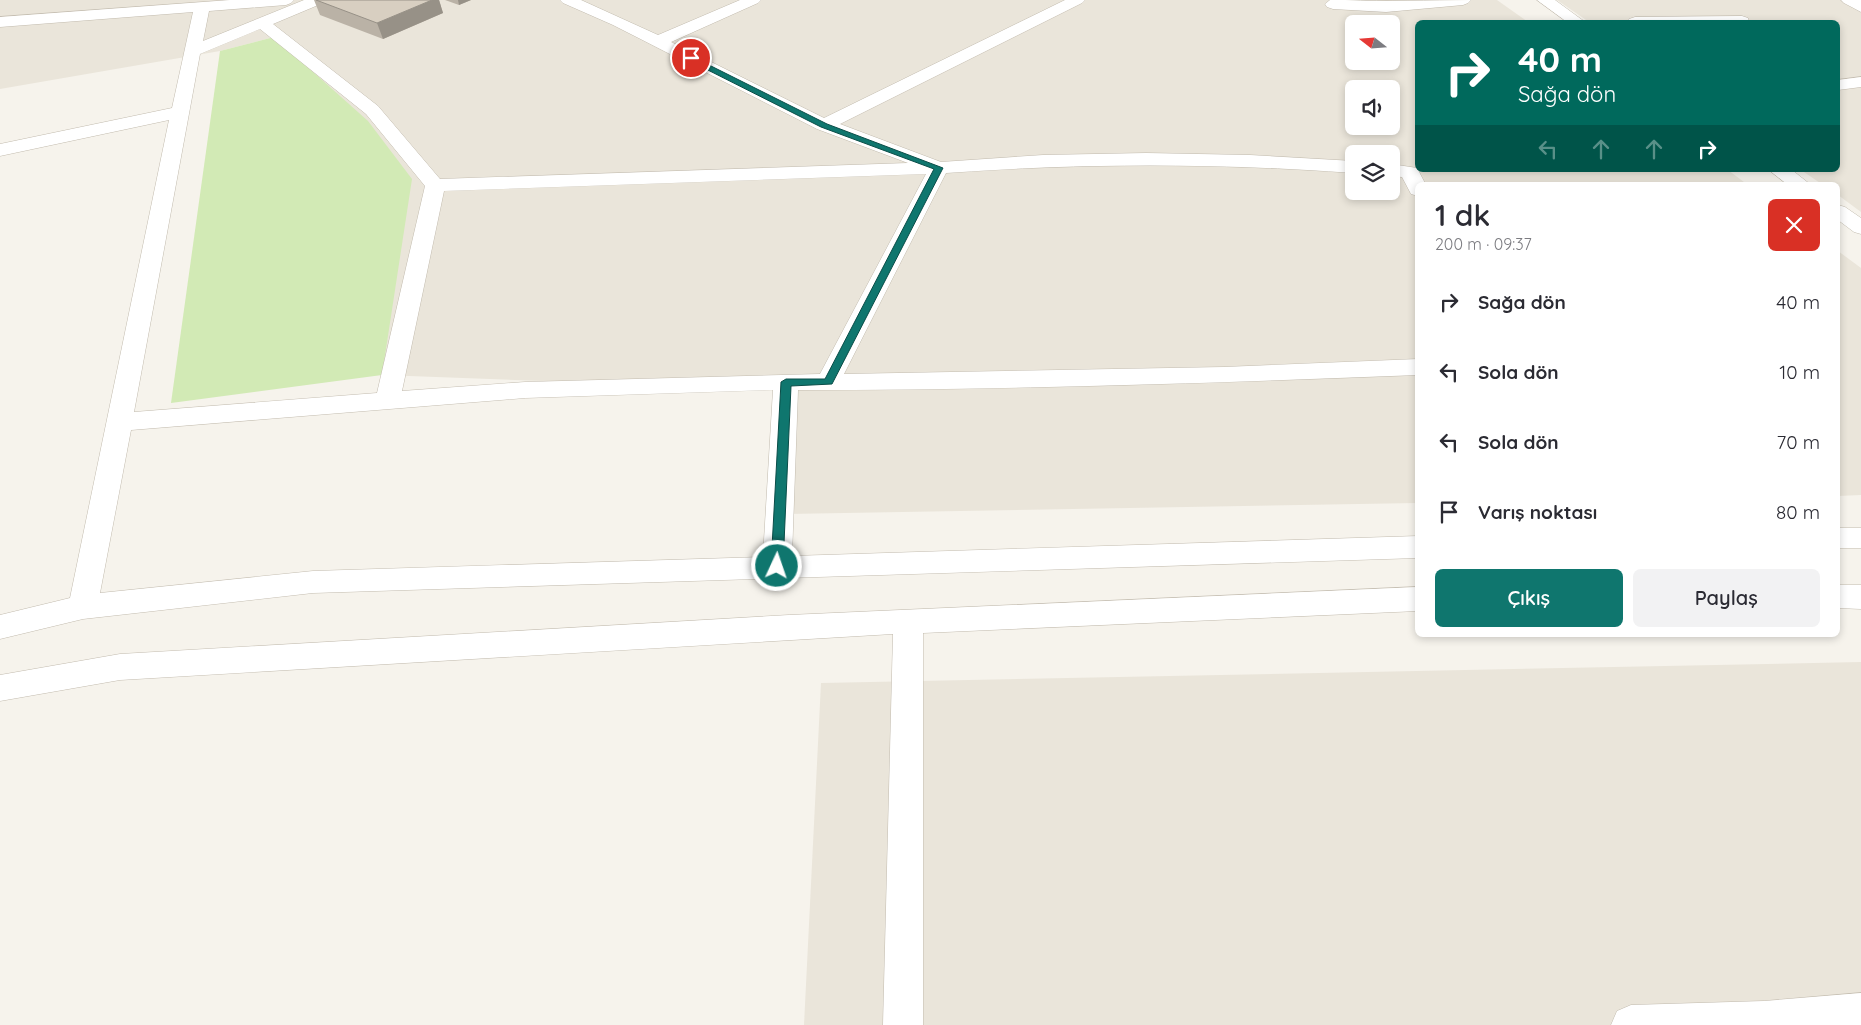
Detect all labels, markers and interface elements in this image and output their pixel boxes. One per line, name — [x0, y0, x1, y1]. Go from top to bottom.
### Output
north arrow — [1345, 15, 1400, 70]
map controls — [1345, 15, 1400, 200]
pin — [670, 37, 712, 79]
text: 40 m — [1518, 37, 1602, 81]
icon: right — [1435, 40, 1500, 105]
icon: arrive — [677, 44, 705, 72]
button: sound — [1345, 80, 1400, 135]
text: Sağa dön — [1518, 80, 1616, 108]
icon: left — [1534, 135, 1562, 163]
icon: ahead — [1587, 135, 1615, 163]
icon: ahead — [1640, 135, 1668, 163]
icon: right — [1693, 135, 1721, 163]
button: layers — [1345, 145, 1400, 200]
text: 1 dk — [1435, 196, 1490, 234]
button: close — [1768, 199, 1820, 251]
text: 200 m · 09:37 — [1435, 234, 1532, 254]
icon: right — [1435, 288, 1463, 316]
text: Sağa dön — [1478, 290, 1566, 314]
text: 40 m — [1776, 290, 1820, 314]
icon: left — [1435, 358, 1463, 386]
text: Sola dön — [1478, 360, 1559, 384]
text: 10 m — [1779, 360, 1820, 384]
icon: left — [1435, 428, 1463, 456]
text: Sola dön — [1478, 430, 1559, 454]
text: 70 m — [1776, 430, 1820, 454]
icon: arrive — [1435, 498, 1463, 526]
text: Varış noktası — [1478, 500, 1597, 524]
text: 80 m — [1776, 500, 1820, 524]
position arrow — [750, 539, 802, 591]
button: Çıkış — [1435, 569, 1623, 627]
button: Paylaş — [1633, 569, 1820, 627]

